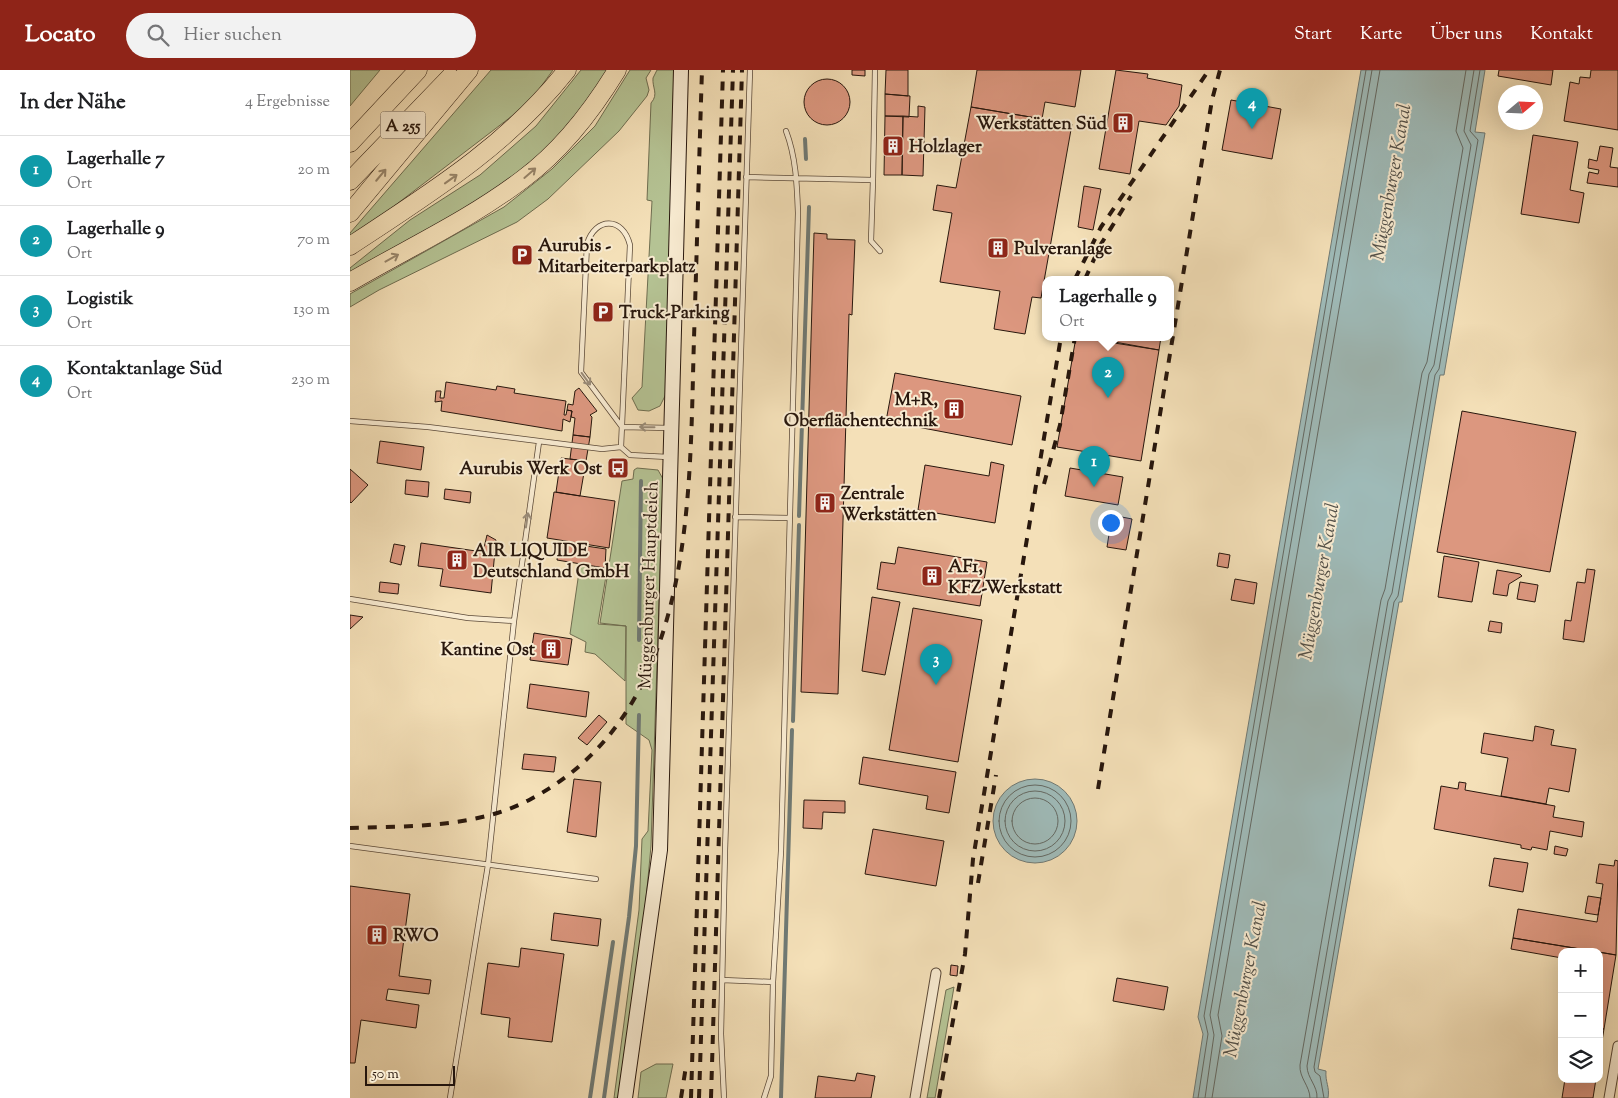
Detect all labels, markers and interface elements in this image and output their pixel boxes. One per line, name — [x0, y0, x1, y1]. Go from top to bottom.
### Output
search box — [126, 13, 476, 58]
text: Locato — [25, 18, 96, 52]
icon: search — [144, 21, 172, 49]
text: Hier suchen — [184, 22, 282, 49]
text: Start — [1294, 22, 1332, 48]
text: Karte — [1360, 22, 1402, 48]
text: Über uns — [1430, 22, 1502, 48]
text: Kontakt — [1530, 22, 1593, 48]
north arrow — [1498, 85, 1543, 130]
text: In der Nähe — [20, 88, 126, 118]
pin: 4 — [1236, 88, 1268, 129]
text: 4 Ergebnisse — [245, 91, 330, 114]
water label: Müggenburger Kanal — [1365, 102, 1420, 263]
building icon: Werkstätten Süd — [1111, 111, 1135, 135]
road number: A 255 — [380, 112, 426, 138]
place label: Werkstätten Süd — [976, 112, 1108, 138]
building icon: Holzlager — [881, 134, 905, 158]
place label: Holzlager — [909, 135, 982, 161]
text: Lagerhalle 7 — [67, 146, 165, 173]
text: 1 — [33, 159, 39, 182]
text: 20 m — [297, 159, 330, 182]
one-way arrow — [524, 167, 537, 179]
one-way arrow — [376, 169, 387, 182]
text: Ort — [67, 173, 92, 196]
one-way arrow — [444, 173, 457, 184]
text: Lagerhalle 9 — [67, 216, 164, 243]
text: 2 — [32, 229, 40, 252]
text: 70 m — [297, 229, 330, 252]
place label: Aurubis - Mitarbeiterparkplatz — [538, 234, 695, 281]
building icon: Pulveranlage — [986, 236, 1010, 260]
place label: Pulveranlage — [1014, 237, 1113, 263]
text: Ort — [67, 243, 92, 266]
parking icon: Aurubis - Mitarbeiterparkplatz — [510, 243, 534, 267]
one-way arrow — [385, 253, 400, 263]
popup — [1042, 276, 1174, 341]
text: Lagerhalle 9 — [1059, 284, 1157, 311]
text: Logistik — [67, 286, 133, 313]
text: 3 — [33, 299, 39, 322]
text: 130 m — [293, 299, 330, 322]
parking icon: Truck-Parking — [591, 300, 615, 324]
place label: Truck-Parking — [619, 301, 730, 327]
text: Ort — [1059, 311, 1084, 334]
text: Ort — [67, 313, 92, 336]
text: Kontaktanlage Süd — [67, 356, 222, 383]
pin: 2 — [1092, 357, 1124, 398]
text: 4 — [32, 369, 40, 392]
text: 230 m — [291, 369, 330, 392]
one-way arrow — [581, 372, 591, 386]
text: Ort — [67, 383, 92, 406]
place label: M+R, Oberflächentechnik — [784, 388, 938, 435]
building icon: M+R, Oberflächentechnik — [942, 397, 966, 421]
one-way arrow — [639, 422, 656, 432]
pin: 1 — [1078, 446, 1110, 487]
bus stop icon: Aurubis Werk Ost — [606, 456, 630, 480]
place label: Aurubis Werk Ost — [459, 457, 603, 483]
street label: Müggenburger Hauptdeich — [633, 480, 667, 690]
place label: Zentrale Werkstätten — [841, 482, 937, 529]
building icon: Zentrale Werkstätten — [813, 491, 837, 515]
water label: Müggenburger Kanal — [1293, 501, 1348, 662]
your location — [1098, 510, 1124, 536]
one-way arrow — [522, 513, 532, 529]
place label: AIR LIQUIDE Deutschland GmbH — [473, 539, 630, 586]
building icon: AIR LIQUIDE Deutschland GmbH — [445, 548, 469, 572]
place label: AF1, KFZ-Werkstatt — [948, 555, 1063, 602]
building icon: AF1, KFZ-Werkstatt — [920, 564, 944, 588]
building icon: Kantine Ost — [539, 637, 563, 661]
place label: Kantine Ost — [441, 638, 536, 664]
pin: 3 — [920, 644, 952, 685]
water label: Müggenburger Kanal — [1218, 899, 1275, 1060]
building icon: RWO — [365, 923, 389, 947]
place label: RWO — [393, 924, 439, 950]
map controls — [1558, 948, 1603, 1083]
button: + — [1558, 948, 1603, 993]
button: − — [1558, 993, 1603, 1038]
button: layers — [1558, 1038, 1603, 1083]
scale bar — [365, 1063, 455, 1086]
text: 50 m — [372, 1065, 399, 1085]

